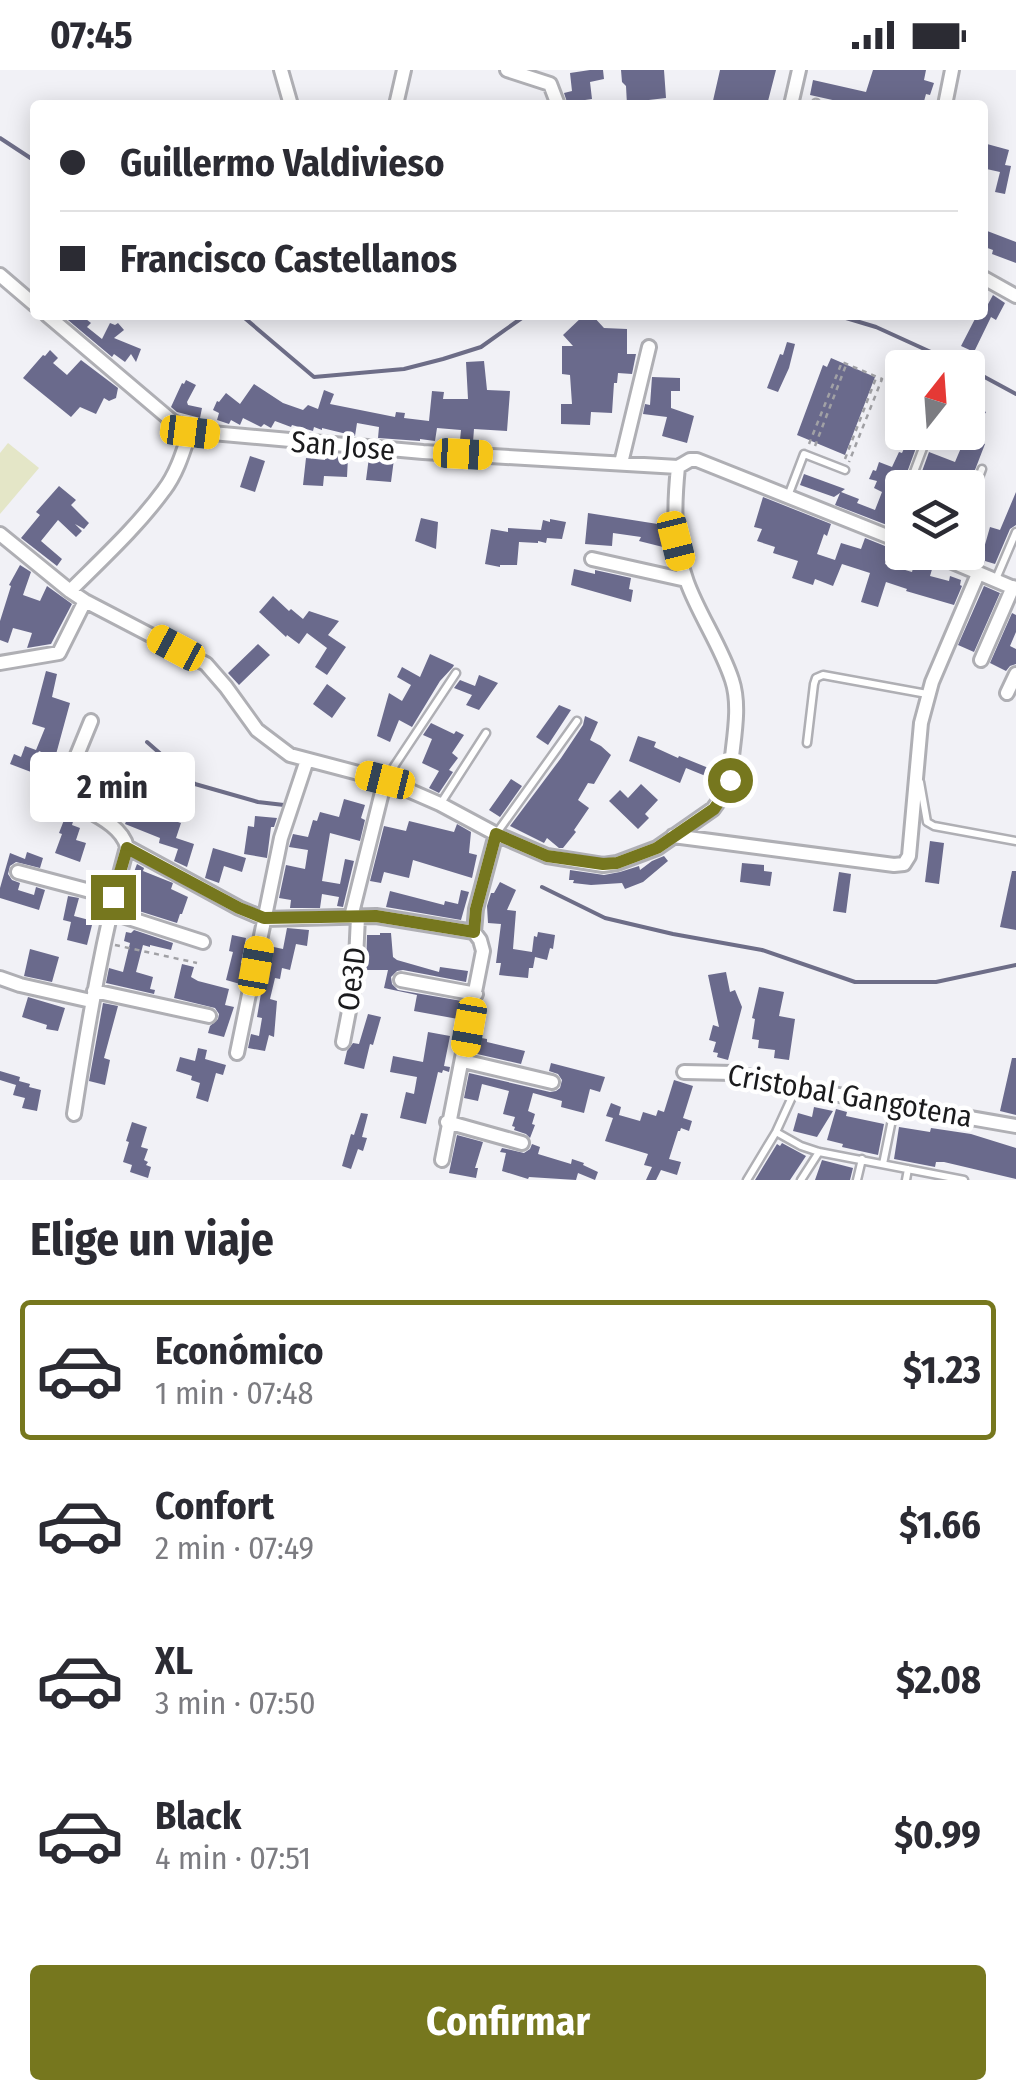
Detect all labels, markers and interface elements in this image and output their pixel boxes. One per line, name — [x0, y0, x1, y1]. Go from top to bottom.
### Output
text: 07:45 — [50, 12, 133, 58]
text: Guillermo Valdivieso — [120, 140, 444, 186]
text: Francisco Castellanos — [120, 236, 457, 282]
north arrow — [885, 350, 985, 450]
map controls — [885, 350, 985, 570]
car — [158, 413, 222, 451]
street label: San Jose — [290, 424, 396, 468]
car — [432, 437, 494, 471]
button: layers — [885, 470, 985, 570]
car — [654, 508, 698, 574]
car — [142, 621, 210, 675]
callout: 2 min — [31, 752, 196, 822]
car — [352, 758, 418, 802]
route start — [708, 758, 753, 803]
text: 2 min — [77, 768, 148, 806]
route end — [91, 875, 136, 920]
car — [236, 934, 276, 998]
street label: Oe3D — [330, 945, 374, 1013]
car — [449, 995, 489, 1059]
street label: Cristobal Gangotena — [725, 1057, 975, 1135]
text: Elige un viaje — [30, 1213, 274, 1267]
icon: car — [35, 1325, 125, 1415]
text: Económico — [155, 1328, 324, 1374]
text: $1.23 — [903, 1347, 981, 1393]
text: 1 min · 07:48 — [155, 1374, 314, 1412]
icon: car — [35, 1480, 125, 1570]
text: Confort — [155, 1483, 274, 1529]
text: $1.66 — [899, 1502, 981, 1548]
text: 2 min · 07:49 — [155, 1529, 314, 1567]
icon: car — [35, 1635, 125, 1725]
text: XL — [155, 1638, 193, 1684]
text: $2.08 — [896, 1657, 981, 1703]
text: 3 min · 07:50 — [155, 1684, 316, 1722]
icon: car — [35, 1790, 125, 1880]
text: Black — [155, 1793, 241, 1839]
text: $0.99 — [894, 1812, 981, 1858]
text: 4 min · 07:51 — [155, 1839, 311, 1877]
button: Confirmar — [30, 1965, 986, 2080]

